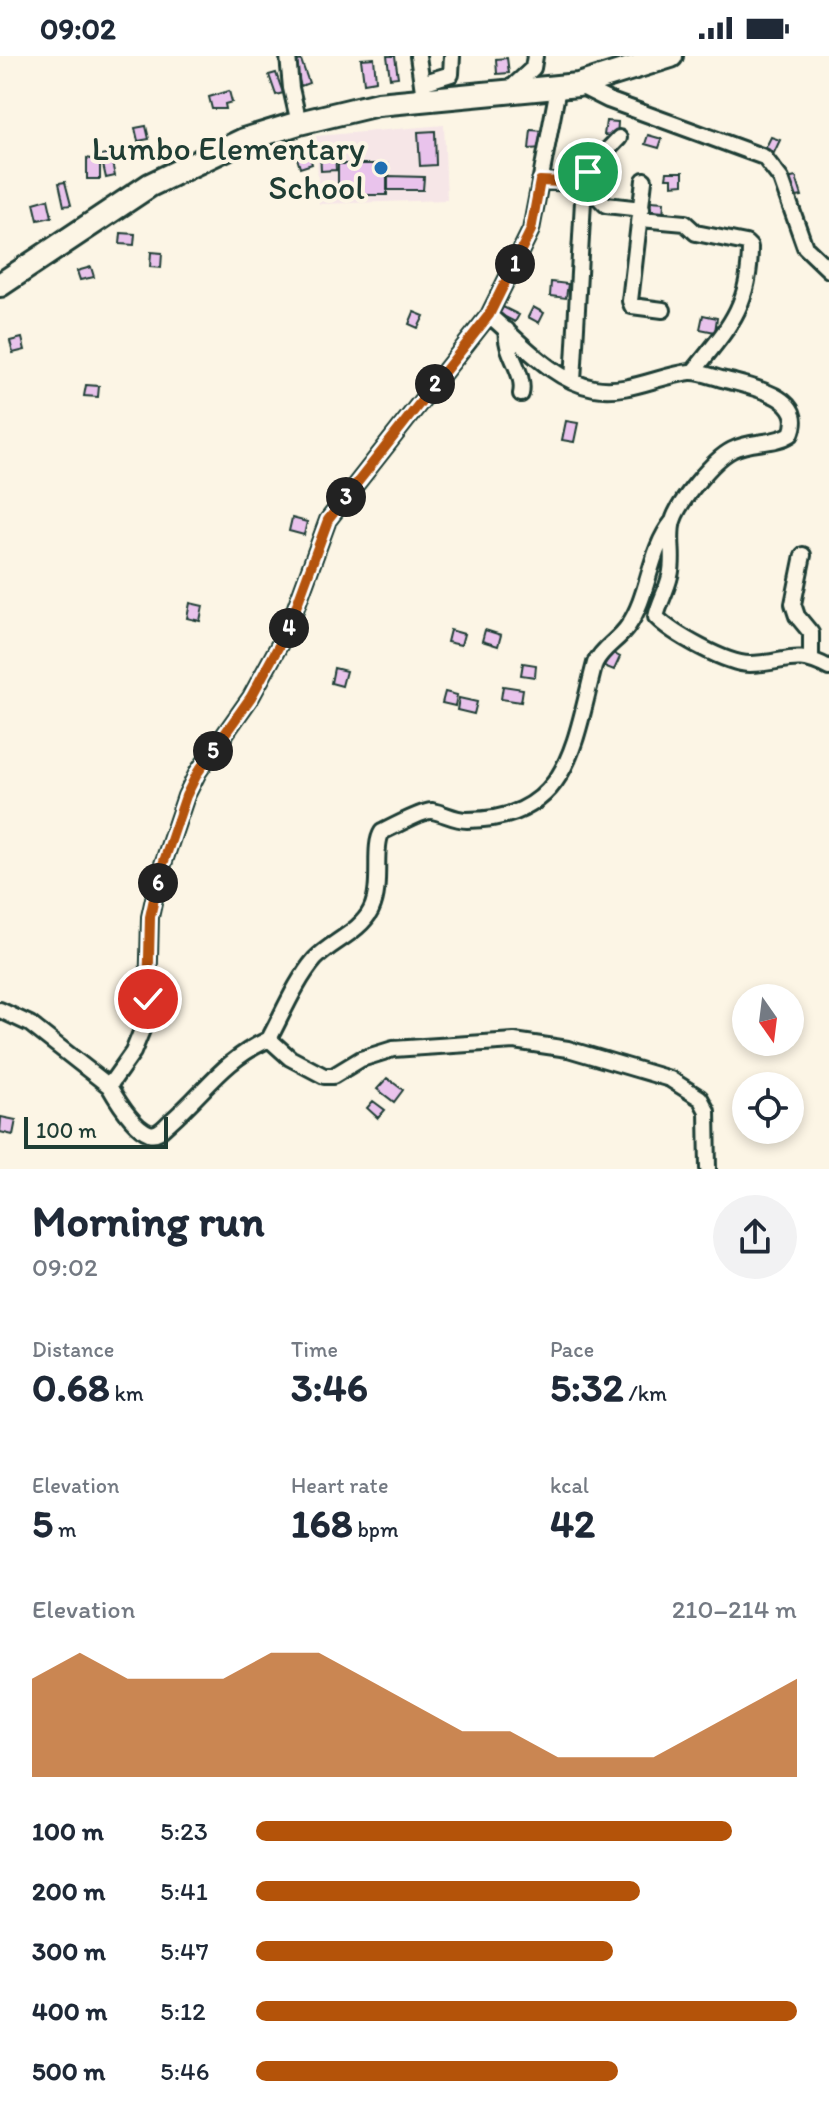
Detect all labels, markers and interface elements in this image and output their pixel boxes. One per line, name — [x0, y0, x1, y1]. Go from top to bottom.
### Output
text: 09:02 — [40, 10, 116, 47]
place label: Lumbo Elementary School — [91, 128, 365, 208]
pin — [554, 138, 622, 206]
icon: arrive — [566, 150, 610, 194]
marker: Lumbo Elementary School — [372, 159, 390, 177]
pin: 1 — [495, 244, 535, 284]
text: 1 — [510, 250, 520, 277]
pin: 2 — [415, 364, 455, 404]
text: 2 — [429, 370, 441, 397]
pin: 3 — [326, 477, 366, 517]
text: 3 — [340, 483, 352, 510]
pin: 4 — [269, 608, 309, 648]
text: 4 — [282, 614, 296, 641]
pin: 5 — [193, 731, 233, 771]
text: 5 — [207, 737, 219, 764]
pin: 6 — [138, 863, 178, 903]
text: 6 — [152, 869, 164, 896]
pin — [114, 965, 182, 1033]
icon: check — [126, 977, 170, 1021]
north arrow — [732, 984, 804, 1056]
map controls — [732, 984, 804, 1144]
button: locate — [732, 1072, 804, 1144]
scale bar — [24, 1113, 168, 1149]
text: 100 m — [36, 1117, 97, 1144]
text: Morning run — [32, 1194, 265, 1247]
button: share — [713, 1195, 797, 1279]
text: 09:02 — [32, 1251, 98, 1283]
text: Distance — [32, 1336, 114, 1363]
text: Time — [291, 1336, 338, 1363]
text: Pace — [550, 1336, 594, 1363]
text: 0.68 — [32, 1363, 110, 1411]
text: 3:46 — [291, 1363, 368, 1411]
text: 5:32 — [550, 1363, 624, 1411]
text: km — [110, 1380, 144, 1407]
text: /km — [624, 1380, 667, 1407]
text: Elevation — [32, 1472, 119, 1499]
text: Heart rate — [291, 1472, 388, 1499]
text: kcal — [550, 1472, 589, 1499]
text: 5 — [32, 1499, 53, 1547]
text: 168 — [291, 1499, 353, 1547]
text: 42 — [550, 1499, 595, 1547]
text: m — [53, 1516, 76, 1543]
text: bpm — [353, 1516, 398, 1543]
text: Elevation — [32, 1593, 135, 1625]
text: 210–214 m — [672, 1593, 797, 1625]
text: 100 m — [32, 1815, 104, 1847]
text: 5:23 — [160, 1815, 208, 1847]
text: 200 m — [32, 1875, 105, 1907]
text: 5:41 — [160, 1875, 208, 1907]
text: 300 m — [32, 1935, 106, 1967]
text: 5:47 — [160, 1935, 209, 1967]
text: 400 m — [32, 1995, 107, 2027]
text: 5:12 — [160, 1995, 206, 2027]
text: 500 m — [32, 2055, 105, 2087]
text: 5:46 — [160, 2055, 209, 2087]

